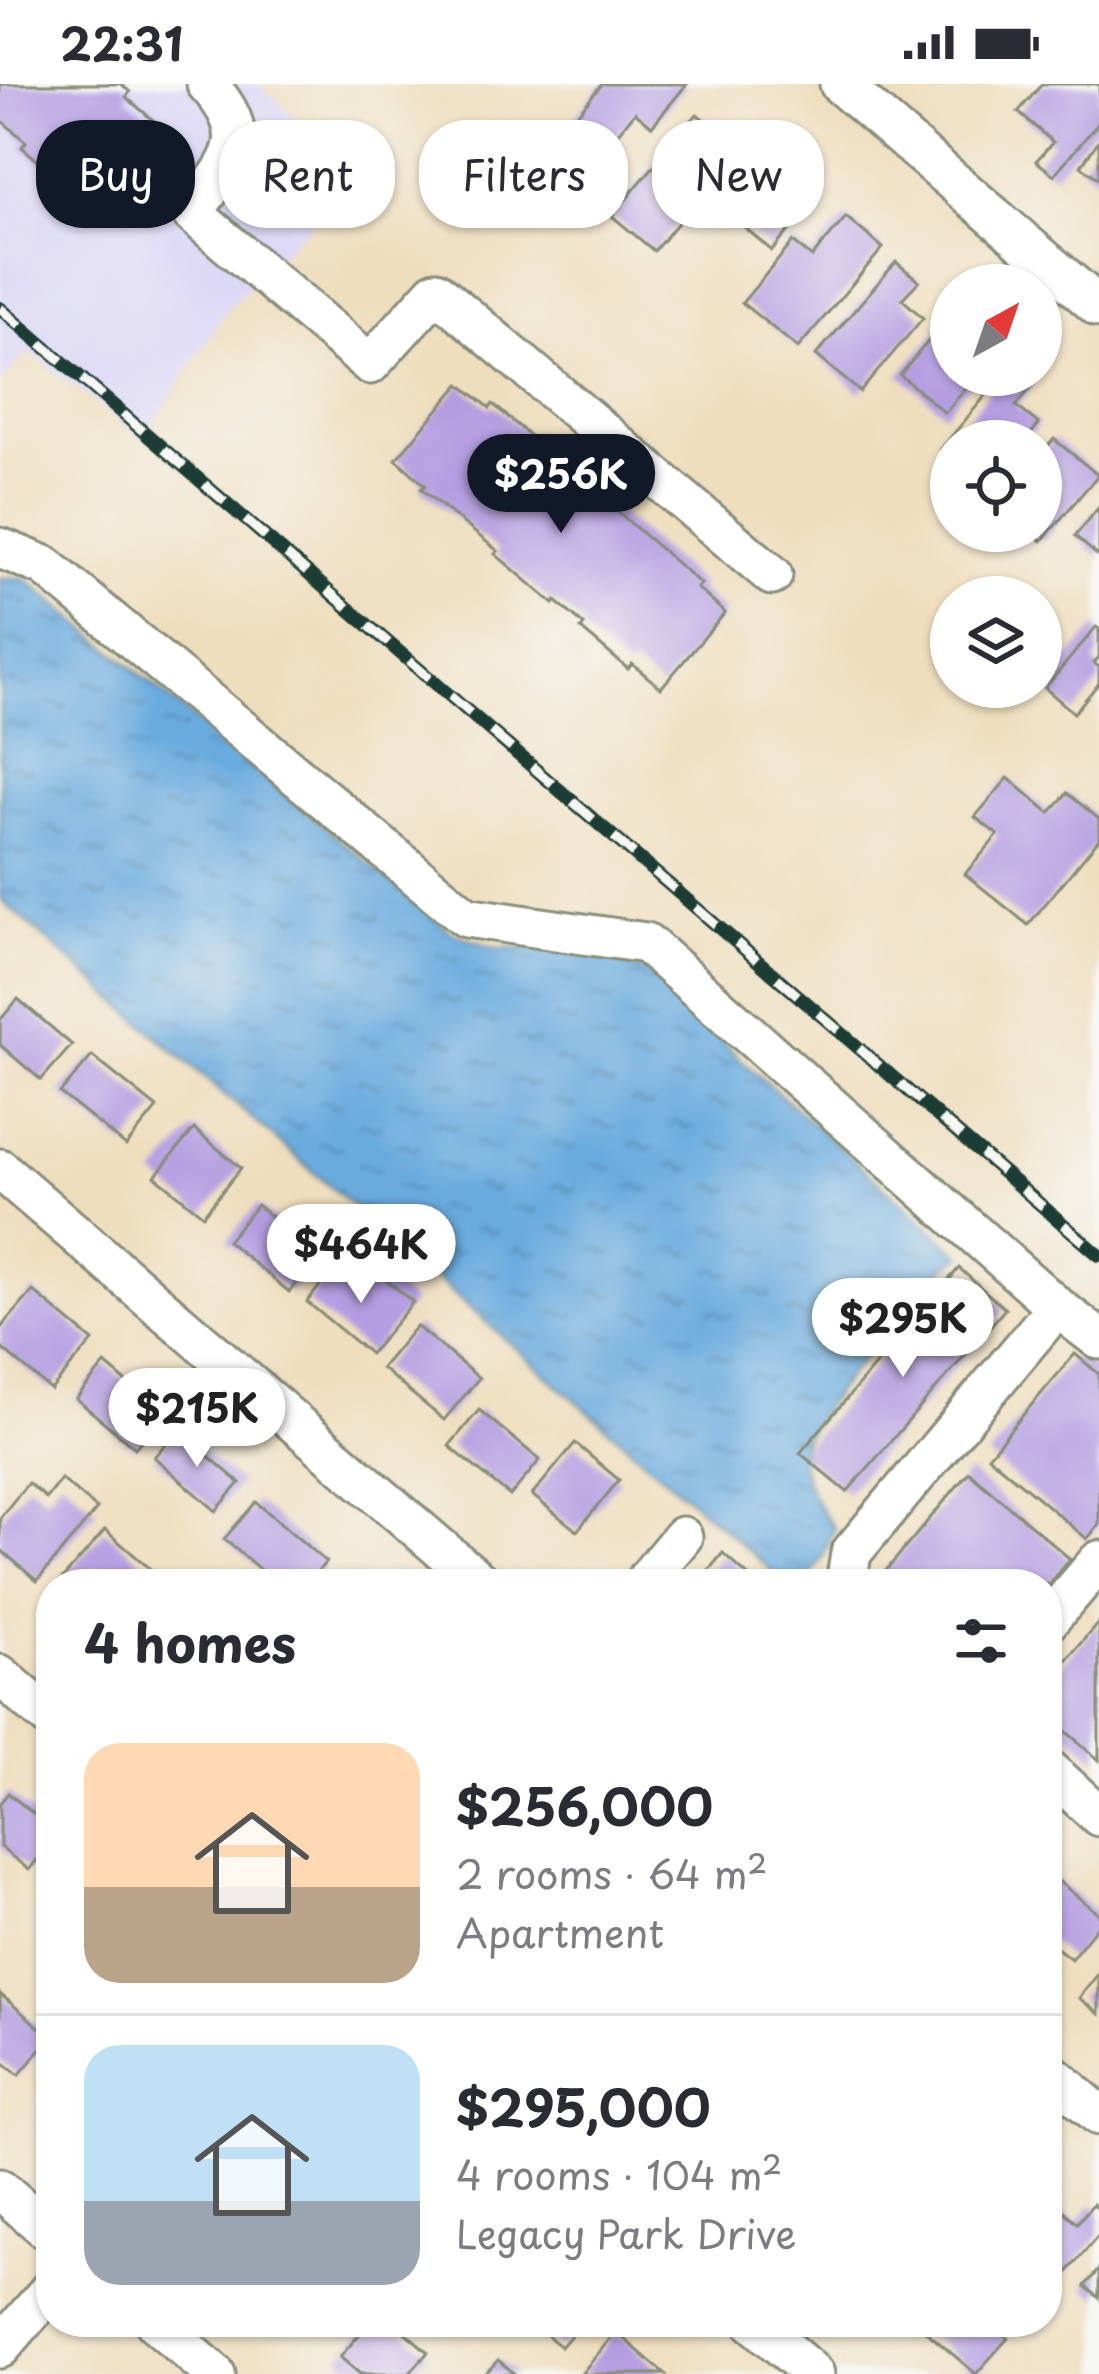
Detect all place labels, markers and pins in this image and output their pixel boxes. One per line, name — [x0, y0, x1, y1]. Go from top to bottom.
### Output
pin: $256K — [477, 434, 645, 536]
pin: $464K — [277, 1204, 445, 1306]
pin: $295K — [819, 1278, 987, 1380]
pin: $215K — [113, 1368, 281, 1470]

